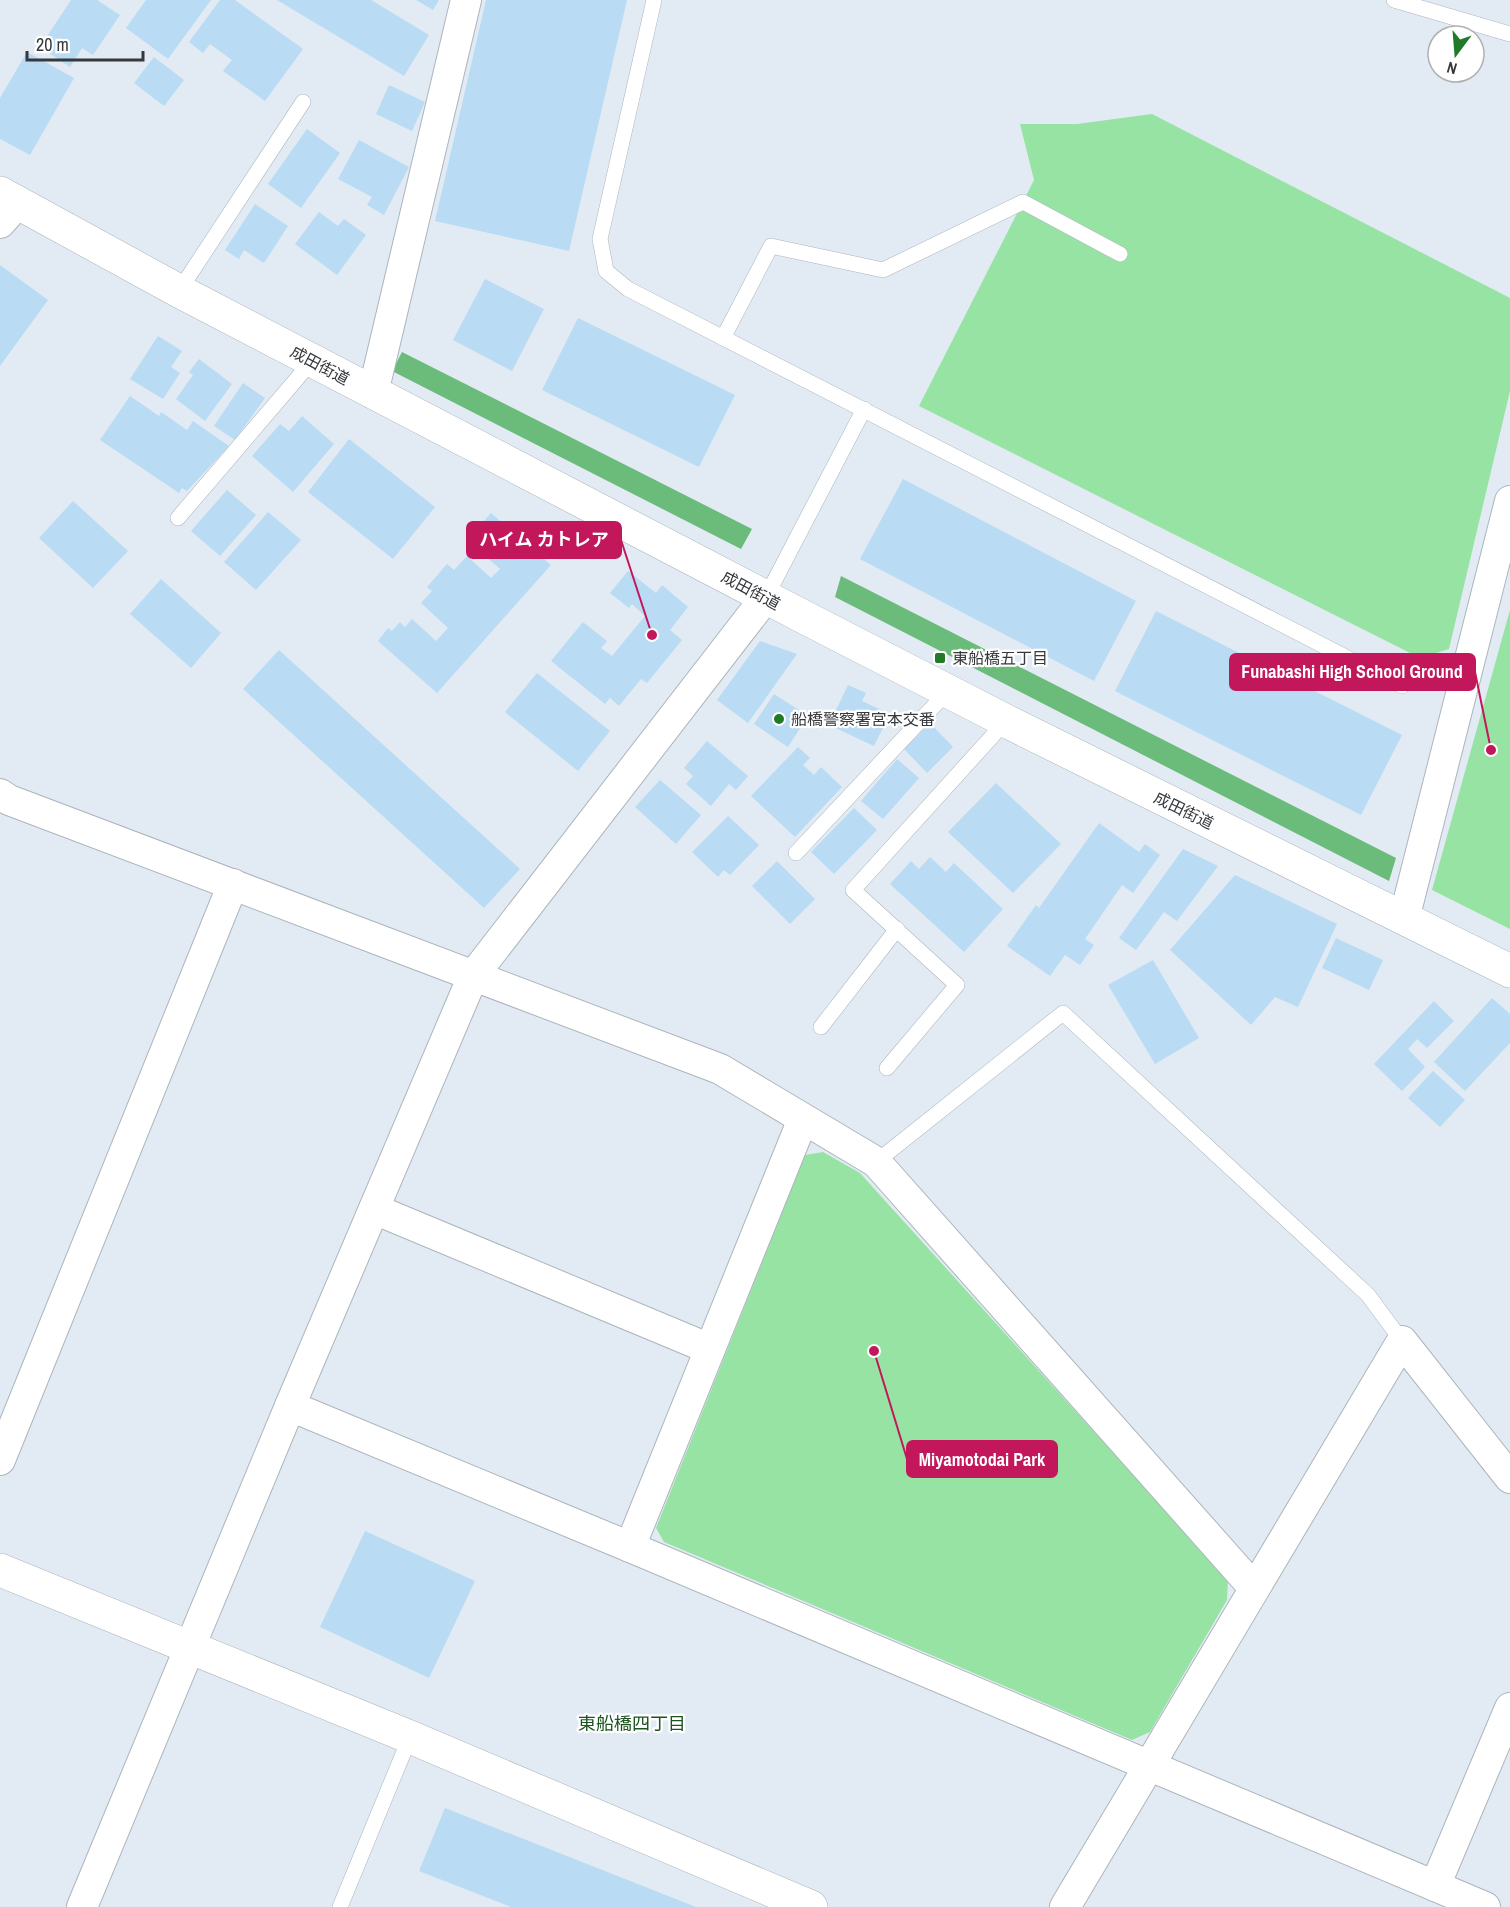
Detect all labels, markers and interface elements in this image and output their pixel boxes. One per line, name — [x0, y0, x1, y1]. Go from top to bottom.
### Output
scale bar — [27, 24, 142, 62]
north arrow — [1426, 24, 1486, 84]
text: 20 m — [36, 32, 69, 57]
text: N — [1444, 57, 1459, 80]
street label: 成田街道 — [287, 340, 353, 390]
callout: ハイム カトレア — [467, 522, 621, 558]
text: ハイム カトレア — [479, 527, 609, 552]
street label: 成田街道 — [718, 565, 784, 615]
place label: 東船橋五丁目 — [952, 647, 1048, 669]
marker: 東船橋五丁目 — [933, 651, 947, 665]
callout: Funabashi High School Ground — [1230, 654, 1475, 690]
text: Funabashi High School Ground — [1241, 659, 1463, 684]
place label: 船橋警察署宮本交番 — [791, 708, 935, 730]
marker: 船橋警察署宮本交番 — [772, 712, 786, 726]
street label: 成田街道 — [1150, 786, 1218, 834]
callout: Miyamotodai Park — [907, 1441, 1057, 1477]
text: Miyamotodai Park — [919, 1447, 1046, 1472]
district label: 東船橋四丁目 — [578, 1711, 686, 1736]

